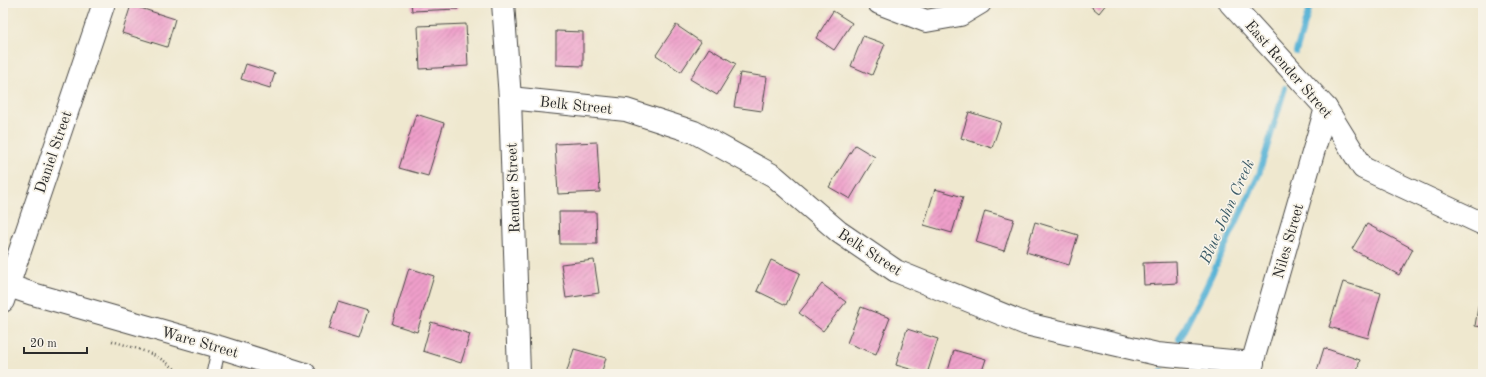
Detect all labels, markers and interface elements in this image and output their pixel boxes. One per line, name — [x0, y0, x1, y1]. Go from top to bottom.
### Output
street label: East Render Street — [1241, 18, 1334, 122]
street label: Belk Street — [539, 95, 613, 118]
street label: Daniel Street — [33, 109, 76, 196]
street label: Render Street — [505, 142, 524, 233]
water label: Blue John Creek — [1197, 157, 1258, 267]
street label: Niles Street — [1272, 202, 1307, 280]
street label: Belk Street — [834, 227, 904, 279]
street label: Ware Street — [159, 325, 240, 362]
scale bar — [24, 329, 87, 355]
text: 20 m — [30, 338, 57, 350]

